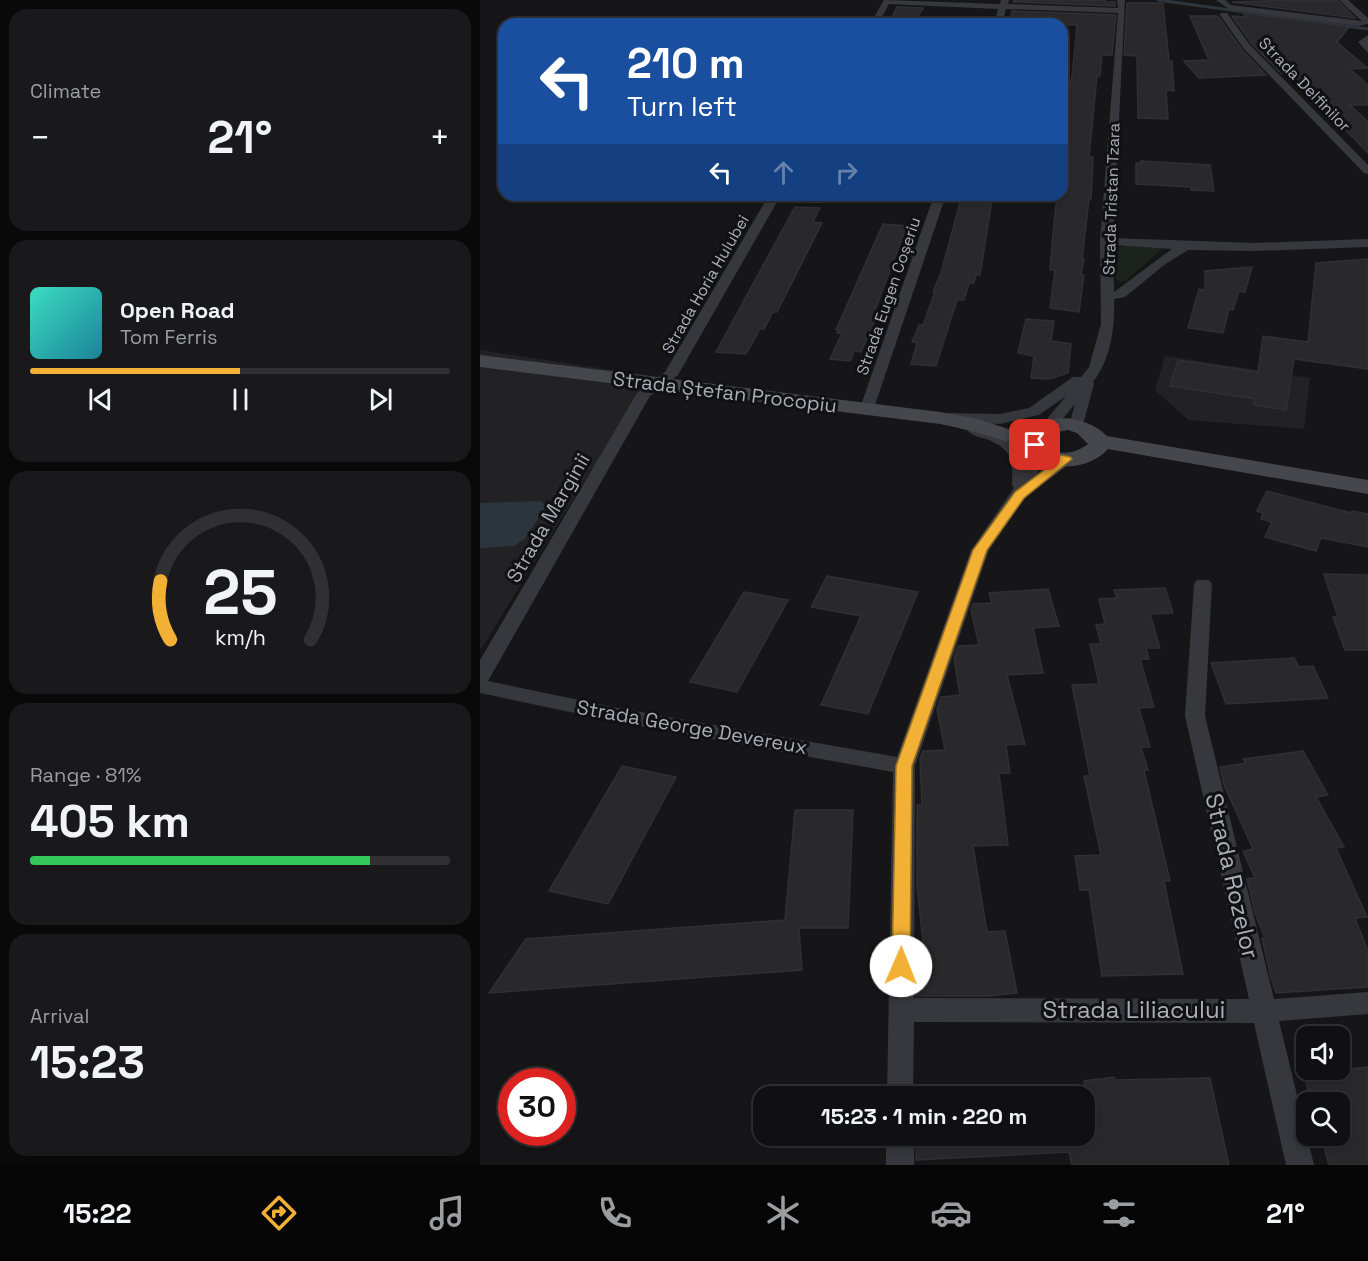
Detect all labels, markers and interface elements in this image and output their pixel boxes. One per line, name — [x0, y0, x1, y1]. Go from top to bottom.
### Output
street label: Strada Delfinilor — [1254, 33, 1355, 136]
text: 210 m — [627, 37, 745, 90]
icon: left — [528, 42, 606, 120]
text: Climate — [30, 78, 101, 104]
text: Turn left — [627, 89, 737, 124]
text: 21° — [208, 109, 272, 166]
text: − — [30, 117, 50, 159]
text: + — [430, 117, 450, 159]
street label: Strada Tristan Tzara — [1098, 123, 1125, 275]
icon: left — [704, 156, 737, 189]
icon: ahead — [767, 156, 800, 189]
icon: right — [830, 156, 863, 189]
street label: Strada Horia Hulubei — [657, 211, 754, 357]
street label: Strada Eugen Coșeriu — [852, 214, 925, 378]
text: Open Road — [120, 296, 235, 324]
text: Tom Ferris — [120, 324, 218, 350]
street label: Strada Ștefan Procopiu — [612, 365, 838, 419]
icon: previous — [84, 383, 117, 416]
icon: pause — [224, 383, 257, 416]
icon: next — [364, 383, 397, 416]
pin — [1009, 419, 1060, 470]
icon: arrive — [1018, 428, 1051, 461]
street label: Strada Marginii — [500, 449, 596, 587]
text: 25 — [203, 553, 277, 632]
text: km/h — [214, 624, 266, 651]
street label: Strada George Devereux — [575, 694, 809, 760]
text: Range · 81% — [30, 762, 141, 788]
street label: Strada Rozelor — [1198, 790, 1267, 962]
text: 405 km — [30, 793, 190, 850]
position arrow — [869, 934, 933, 998]
street label: Strada Liliacului — [1043, 994, 1226, 1025]
text: Arrival — [30, 1003, 89, 1029]
map controls — [1296, 1026, 1350, 1146]
button: sound — [1296, 1026, 1350, 1080]
text: 15:23 — [30, 1034, 145, 1091]
speed limit sign: 30 — [498, 1068, 576, 1146]
button: search — [1296, 1092, 1350, 1146]
text: 15:23 · 1 min · 220 m — [821, 1102, 1027, 1130]
icon: directions — [258, 1192, 300, 1234]
icon: music — [426, 1192, 468, 1234]
icon: phone — [594, 1192, 636, 1234]
icon: climate — [762, 1192, 804, 1234]
icon: car — [930, 1192, 972, 1234]
icon: filters — [1098, 1192, 1140, 1234]
text: 15:22 — [63, 1196, 132, 1231]
text: 21° — [1266, 1196, 1305, 1231]

